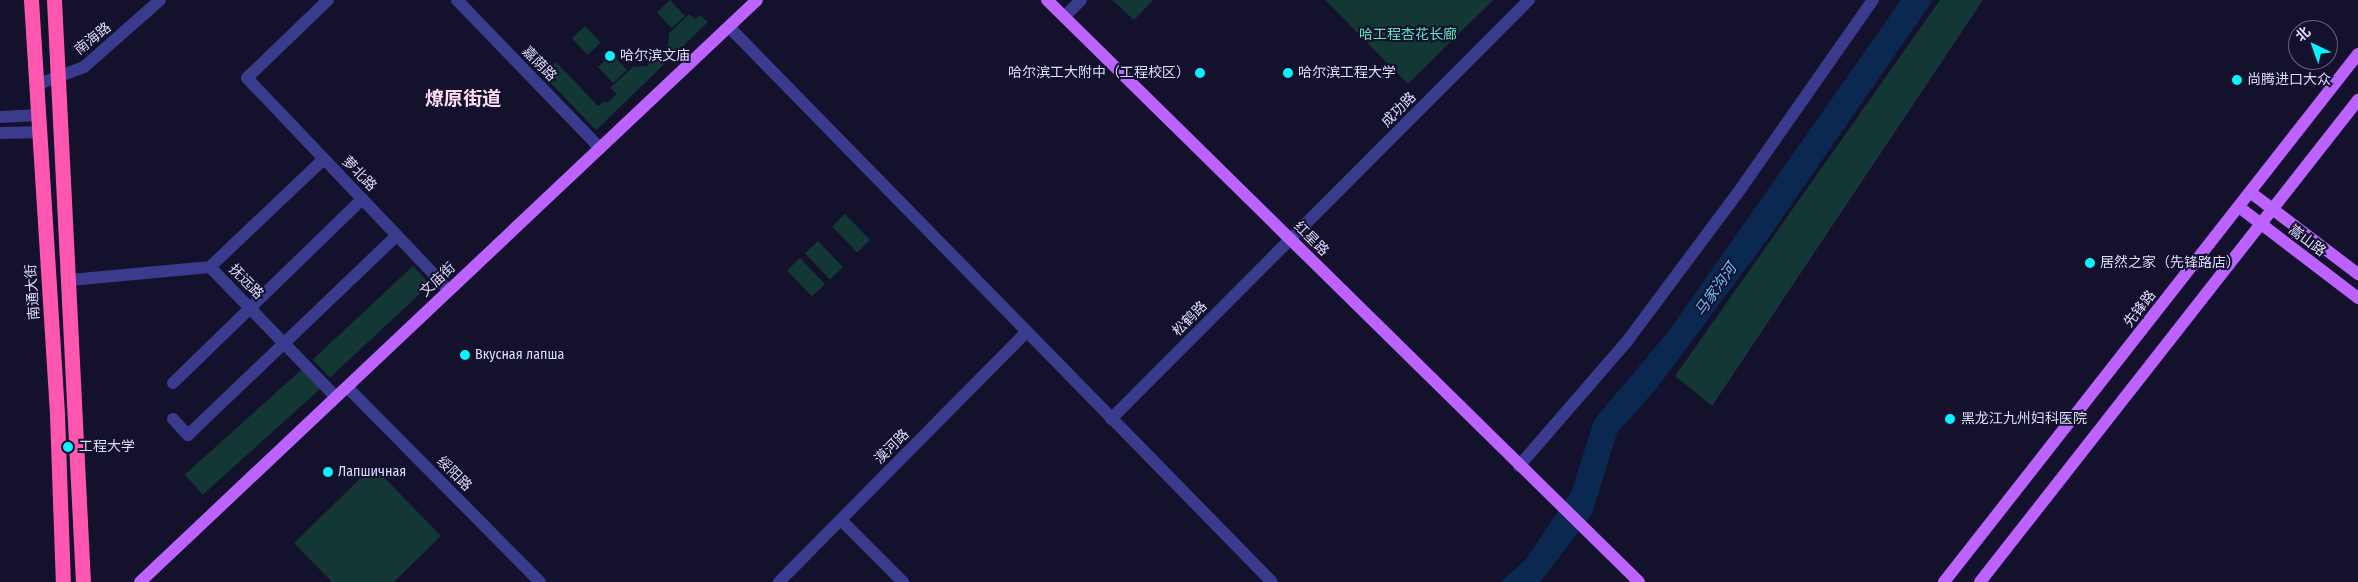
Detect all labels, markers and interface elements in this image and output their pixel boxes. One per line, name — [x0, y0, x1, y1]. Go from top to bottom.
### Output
street label: 南海路 — [71, 19, 115, 59]
north arrow — [2288, 20, 2338, 70]
text: 北 — [2292, 23, 2314, 45]
park label: 哈工程杏花长廊 — [1359, 27, 1457, 43]
street label: 嘉荫路 — [518, 43, 560, 85]
place label: 哈尔滨文庙 — [620, 48, 690, 64]
marker: 哈尔滨文庙 — [604, 50, 616, 62]
place label: 哈尔滨工大附中（工程校区） — [1008, 65, 1190, 81]
place label: 哈尔滨工程大学 — [1298, 65, 1396, 81]
marker: 哈尔滨工大附中（工程校区） — [1194, 67, 1206, 79]
marker: 哈尔滨工程大学 — [1282, 67, 1294, 79]
place label: 尚腾进口大众 — [2247, 72, 2331, 88]
marker: 尚腾进口大众 — [2231, 74, 2243, 86]
district label: 燎原街道 — [425, 88, 501, 110]
street label: 成功路 — [1378, 89, 1420, 131]
street label: 萝北路 — [338, 153, 380, 195]
street label: 红星路 — [1290, 218, 1332, 260]
street label: 嵩山路 — [2285, 222, 2329, 260]
place label: 居然之家（先锋路店） — [2100, 255, 2240, 271]
marker: 居然之家（先锋路店） — [2084, 257, 2096, 269]
street label: 文庙街 — [417, 260, 459, 300]
water label: 马家沟河 — [1691, 260, 1741, 320]
street label: 抚远路 — [225, 261, 267, 303]
street label: 南通大街 — [23, 263, 43, 321]
street label: 先锋路 — [2120, 287, 2160, 331]
street label: 松鹤路 — [1169, 298, 1211, 340]
place label: Вкусная лапша — [475, 347, 564, 363]
marker: Вкусная лапша — [459, 349, 471, 361]
place label: 黑龙江九州妇科医院 — [1961, 411, 2087, 427]
marker: 黑龙江九州妇科医院 — [1943, 412, 1957, 426]
street label: 漠河路 — [871, 426, 913, 468]
place label: 工程大学 — [79, 439, 135, 455]
marker: 工程大学 — [61, 440, 75, 454]
street label: 绥阳路 — [433, 453, 475, 495]
place label: Лапшичная — [338, 464, 406, 480]
marker: Лапшичная — [322, 466, 334, 478]

